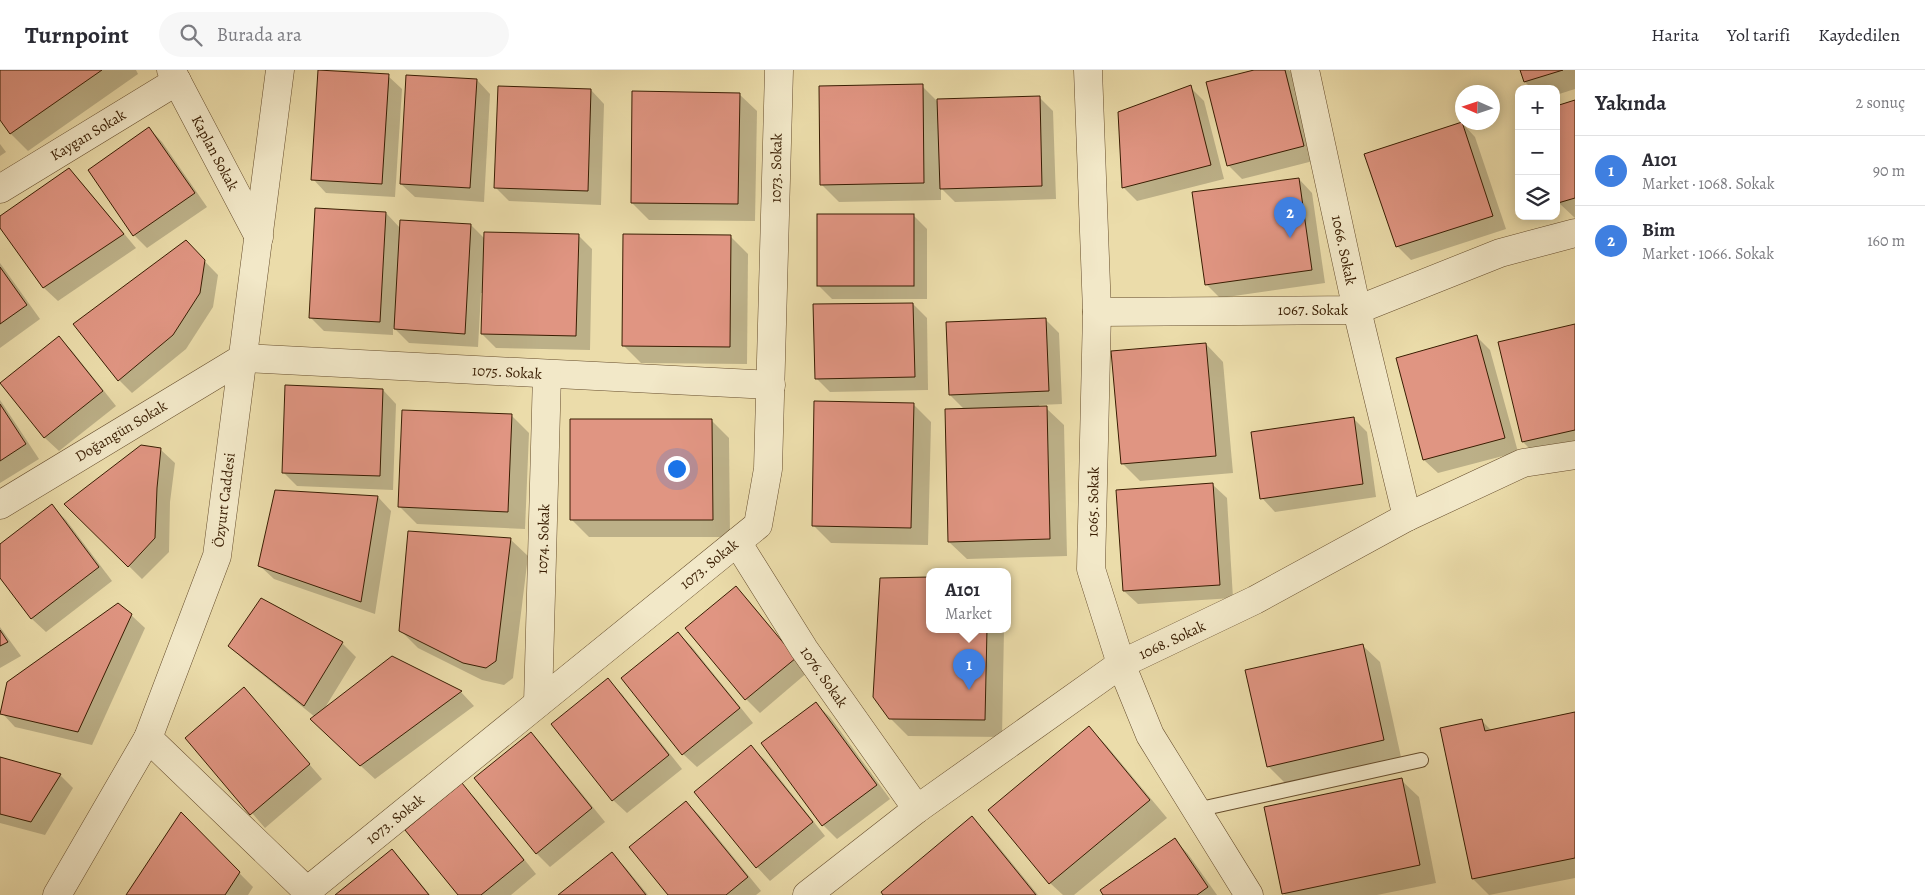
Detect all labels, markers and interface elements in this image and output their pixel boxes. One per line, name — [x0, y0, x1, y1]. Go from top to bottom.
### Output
search box — [159, 12, 509, 57]
text: Turnpoint — [25, 19, 129, 51]
icon: search — [177, 21, 205, 49]
text: Burada ara — [217, 22, 302, 48]
text: Harita — [1651, 23, 1699, 47]
text: Yol tarifi — [1727, 23, 1790, 47]
text: Kaydedilen — [1818, 23, 1900, 47]
north arrow — [1455, 85, 1500, 130]
map controls — [1515, 85, 1560, 220]
button: + — [1515, 85, 1560, 130]
text: Yakında — [1595, 89, 1666, 117]
text: 2 sonuç — [1856, 92, 1905, 114]
street label: Kaygan Sokak — [47, 104, 130, 165]
street label: Kaplan Sokak — [187, 112, 244, 195]
button: − — [1515, 130, 1560, 175]
street label: 1073. Sokak — [765, 132, 787, 203]
text: A101 — [1642, 147, 1677, 173]
text: 1 — [1608, 160, 1614, 182]
text: 90 m — [1873, 160, 1905, 182]
text: Market · 1068. Sokak — [1642, 173, 1775, 195]
button: layers — [1515, 175, 1560, 220]
pin: 2 — [1274, 197, 1306, 238]
street label: 1066. Sokak — [1327, 213, 1361, 287]
text: Bim — [1642, 217, 1675, 243]
text: 2 — [1607, 230, 1615, 252]
text: 160 m — [1867, 230, 1905, 252]
text: Market · 1066. Sokak — [1642, 243, 1774, 265]
street label: 1067. Sokak — [1278, 300, 1349, 320]
street label: 1075. Sokak — [472, 360, 543, 384]
street label: Doğangün Sokak — [71, 395, 171, 466]
street label: Özyurt Caddesi — [208, 452, 240, 548]
your location — [664, 456, 690, 482]
street label: 1065. Sokak — [1082, 466, 1104, 537]
street label: 1074. Sokak — [532, 503, 554, 574]
street label: 1073. Sokak — [676, 534, 743, 594]
popup — [926, 568, 1011, 633]
text: A101 — [945, 577, 980, 603]
text: Market — [945, 603, 992, 625]
street label: 1068. Sokak — [1135, 616, 1209, 664]
street label: 1076. Sokak — [796, 642, 853, 712]
pin: 1 — [953, 649, 985, 690]
street label: 1073. Sokak — [362, 789, 429, 849]

